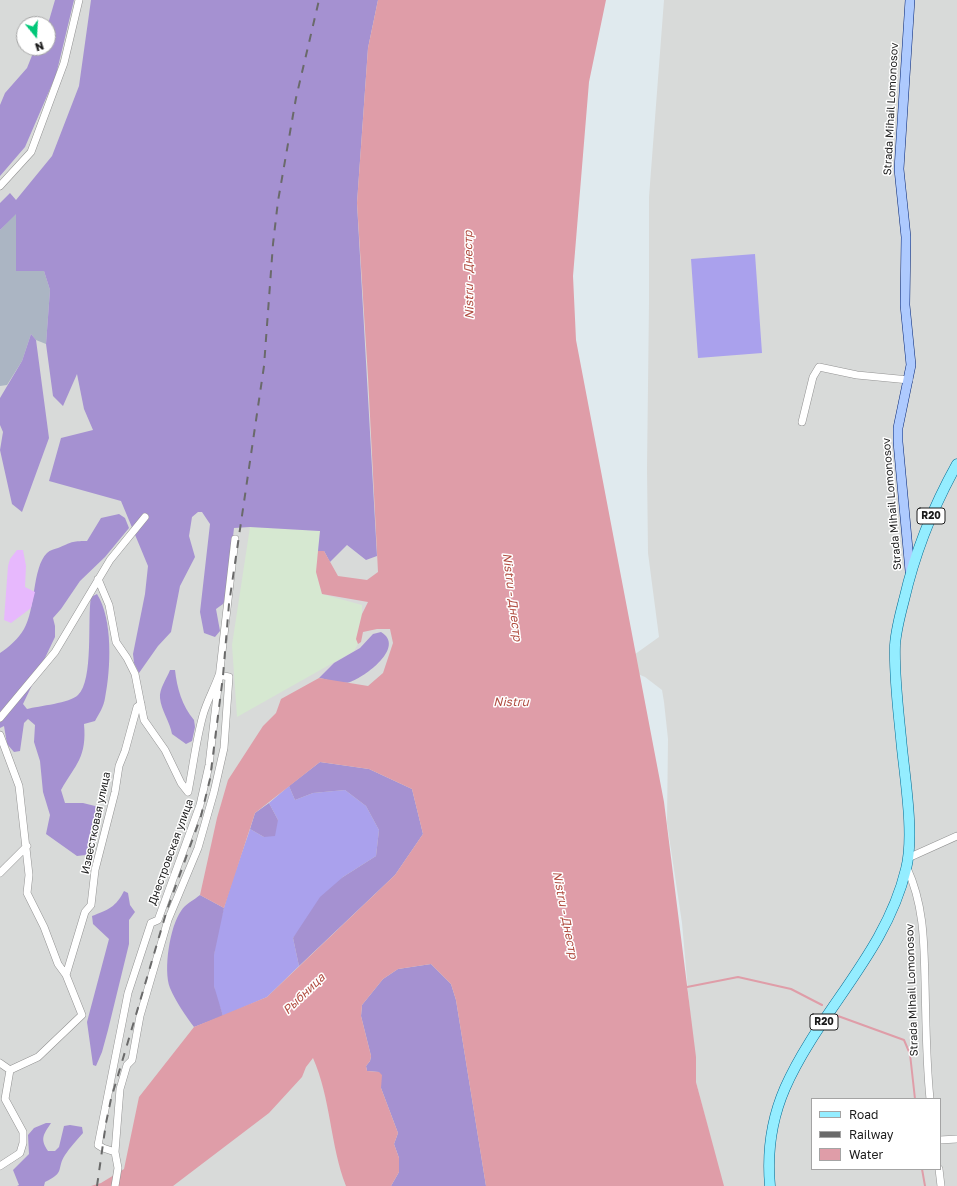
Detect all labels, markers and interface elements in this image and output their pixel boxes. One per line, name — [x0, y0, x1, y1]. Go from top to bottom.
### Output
north arrow — [16, 16, 56, 56]
text: N — [34, 39, 46, 54]
street label: Strada Mihail Lomonosov — [881, 42, 901, 176]
water label: Nistru - Днестр — [461, 230, 477, 320]
street label: Strada Mihail Lomonosov — [880, 437, 904, 571]
road number: R20 — [917, 508, 945, 524]
water label: Nistru - Днестр — [499, 552, 525, 642]
water label: Nistru — [493, 695, 529, 709]
street label: Известковая улица — [79, 771, 113, 875]
street label: Днестровская улица — [146, 797, 196, 907]
water label: Nistru - Днестр — [549, 870, 581, 960]
street label: Strada Mihail Lomonosov — [903, 923, 921, 1057]
water label: Рыбница — [280, 971, 328, 1017]
road number: R20 — [810, 1014, 838, 1030]
legend — [811, 1098, 941, 1170]
text: Road — [849, 1107, 878, 1122]
text: Railway — [849, 1127, 894, 1142]
text: Water — [849, 1147, 883, 1162]

